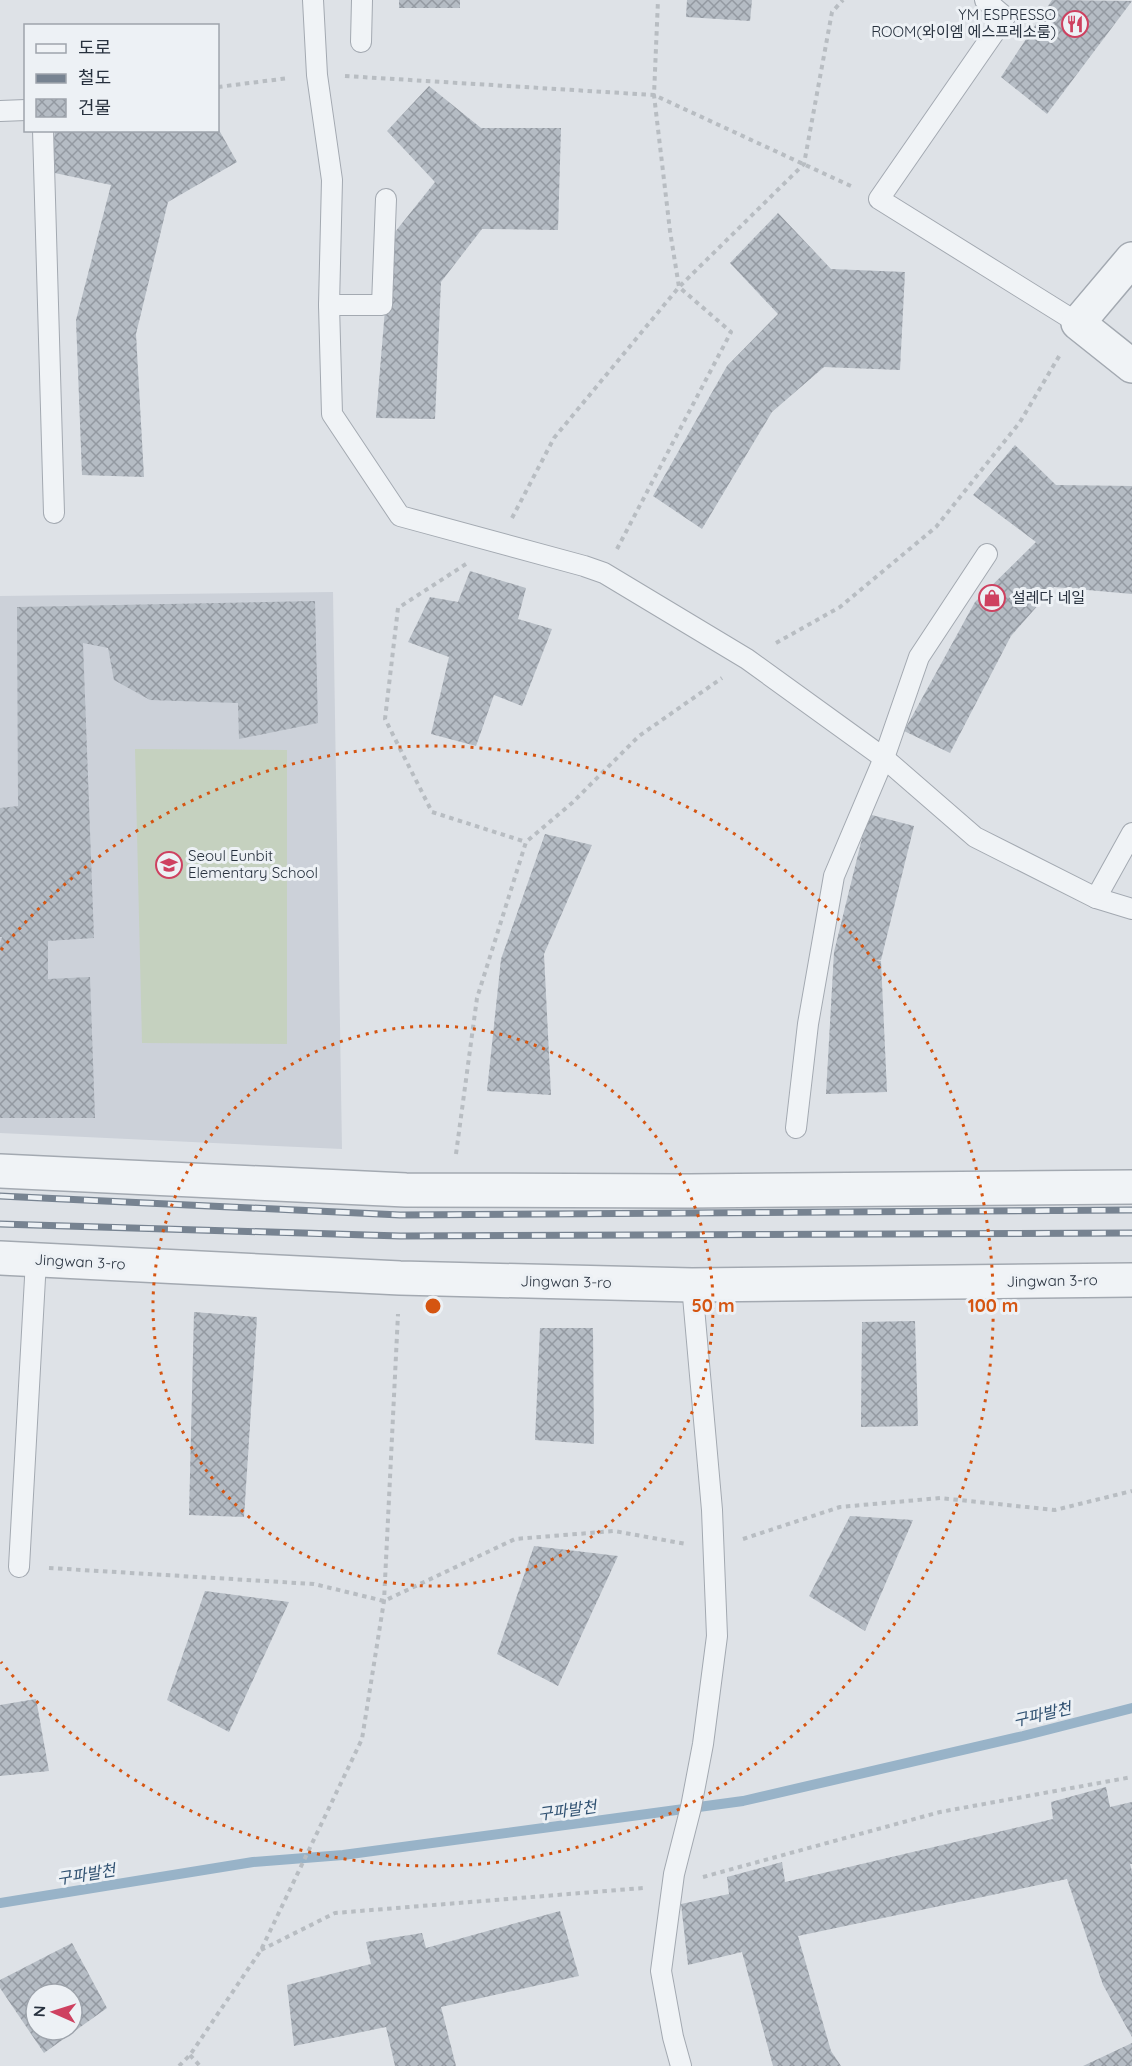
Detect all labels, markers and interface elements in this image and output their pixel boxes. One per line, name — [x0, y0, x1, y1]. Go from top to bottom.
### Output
place label: YM ESPRESSO ROOM(와이엠 에스프레소룸) — [871, 5, 1056, 41]
restaurant icon: YM ESPRESSO ROOM(와이엠 에스프레소룸) — [1060, 9, 1090, 39]
legend — [24, 24, 219, 132]
text: 도로 — [78, 36, 111, 59]
text: 철도 — [78, 66, 111, 89]
text: 건물 — [78, 96, 111, 119]
shop icon: 설레다 네일 — [977, 583, 1007, 613]
place label: 설레다 네일 — [1012, 588, 1085, 607]
place label: Seoul Eunbit Elementary School — [188, 846, 318, 882]
school or university icon: Seoul Eunbit Elementary School — [154, 850, 184, 880]
street label: Jingwan 3-ro — [34, 1250, 126, 1273]
street label: Jingwan 3-ro — [1006, 1270, 1098, 1291]
street label: Jingwan 3-ro — [520, 1271, 612, 1292]
text: 50 m — [691, 1294, 735, 1317]
text: 100 m — [968, 1294, 1018, 1317]
centre of rings — [423, 1296, 443, 1316]
water label: 구파발천 — [1011, 1697, 1075, 1730]
water label: 구파발천 — [536, 1796, 600, 1824]
water label: 구파발천 — [55, 1859, 119, 1888]
north arrow — [24, 1982, 84, 2042]
text: N — [29, 2005, 49, 2018]

